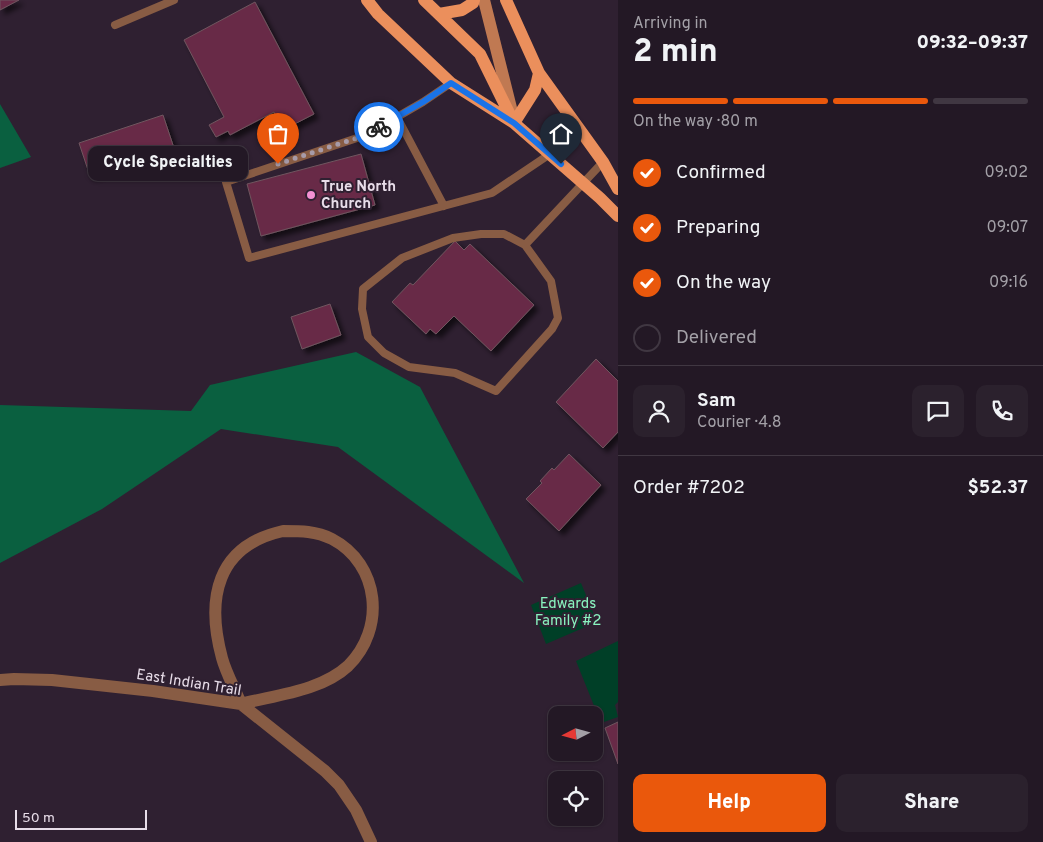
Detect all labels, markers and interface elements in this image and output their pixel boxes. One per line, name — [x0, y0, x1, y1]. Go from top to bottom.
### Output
text: Arriving in — [633, 14, 708, 34]
text: 09:32–09:37 — [916, 31, 1028, 55]
text: 2 min — [633, 33, 718, 73]
courier — [354, 102, 404, 152]
text: On the way · 80 m — [633, 112, 758, 132]
pin — [257, 113, 299, 164]
icon: bike — [365, 113, 393, 141]
pin — [540, 113, 582, 164]
icon: bag — [264, 120, 292, 148]
icon: home — [547, 120, 575, 148]
callout: Cycle Specialties — [88, 146, 248, 182]
text: Cycle Specialties — [103, 153, 233, 173]
icon: check — [633, 159, 661, 187]
text: Confirmed — [676, 161, 766, 185]
text: 09:02 — [985, 163, 1028, 183]
place label: True North Church — [321, 178, 396, 214]
marker: True North Church — [305, 189, 317, 201]
icon: check — [633, 214, 661, 242]
text: Preparing — [676, 216, 760, 240]
text: 09:07 — [986, 218, 1028, 238]
icon: check — [633, 269, 661, 297]
text: On the way — [676, 271, 771, 295]
text: 09:16 — [989, 273, 1028, 293]
text: Delivered — [676, 326, 757, 350]
button: person — [633, 385, 685, 437]
button: chat — [912, 385, 964, 437]
button: phone — [976, 385, 1028, 437]
text: Sam — [697, 389, 736, 413]
text: Courier · 4.8 — [697, 413, 781, 433]
text: Order #7202 — [633, 476, 745, 500]
text: $52.37 — [967, 476, 1028, 500]
park label: Edwards Family #2 — [535, 595, 601, 631]
street label: East Indian Trail — [135, 666, 243, 701]
north arrow — [548, 706, 602, 761]
map controls — [548, 706, 603, 826]
button: locate — [548, 771, 603, 826]
button: Help — [633, 774, 826, 832]
button: Share — [836, 774, 1028, 832]
scale bar — [15, 807, 148, 830]
text: 50 m — [22, 810, 55, 827]

